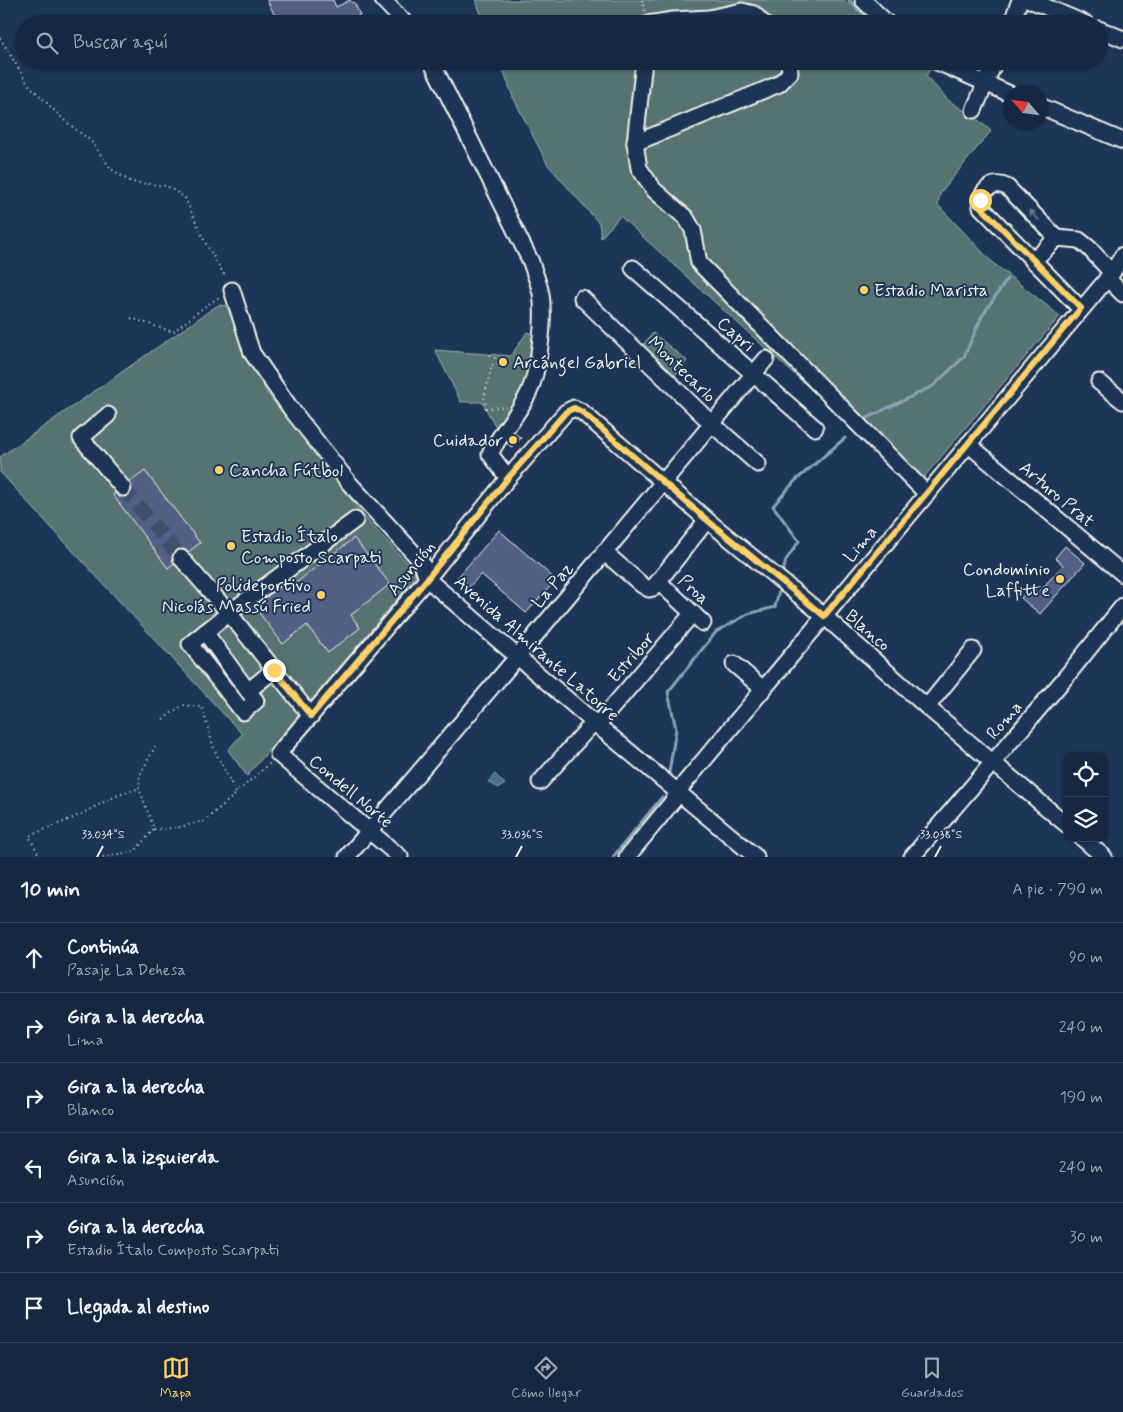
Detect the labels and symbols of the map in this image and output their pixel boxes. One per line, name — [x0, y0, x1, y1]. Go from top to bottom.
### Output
north arrow — [1003, 85, 1048, 130]
route start — [969, 189, 992, 212]
one-way arrow — [1028, 209, 1040, 221]
place label: Estadio Marista — [874, 279, 988, 303]
marker: Estadio Marista — [858, 284, 870, 296]
street label: Capri — [711, 312, 759, 358]
street label: Montecarlo — [642, 331, 721, 408]
place label: Arcángel Gabriel — [513, 351, 641, 377]
marker: Arcángel Gabriel — [497, 356, 509, 368]
place label: Cuidador — [433, 429, 503, 453]
marker: Cuidador — [507, 434, 519, 446]
street label: Arturo Prat — [1014, 456, 1099, 533]
place label: Cancha Fútbol — [229, 459, 343, 483]
marker: Cancha Fútbol — [213, 464, 225, 476]
street label: Lima — [838, 521, 883, 568]
place label: Estadio Ítalo Composto Scarpati — [241, 525, 382, 570]
street label: Asunción — [382, 536, 441, 601]
marker: Estadio Ítalo Composto Scarpati — [225, 540, 237, 552]
street label: La Paz — [526, 557, 579, 614]
place label: Condominio Laffitte — [963, 558, 1050, 603]
street label: Proa — [673, 569, 714, 610]
street label: Avenida Almirante Latorre — [449, 570, 624, 727]
marker: Condominio Laffitte — [1054, 573, 1066, 585]
place label: Polideportivo Nicolás Massú Fried — [162, 574, 311, 619]
marker: Polideportivo Nicolás Massú Fried — [315, 589, 327, 601]
street label: Blanco — [840, 604, 895, 657]
street label: Estribor — [603, 627, 661, 688]
route end — [263, 659, 286, 682]
street label: Roma — [981, 696, 1028, 745]
street label: Condell Norte — [303, 749, 398, 834]
text: 33.034°S — [82, 827, 125, 843]
text: 33.036°S — [501, 827, 543, 843]
text: 33.038°S — [920, 827, 962, 843]

